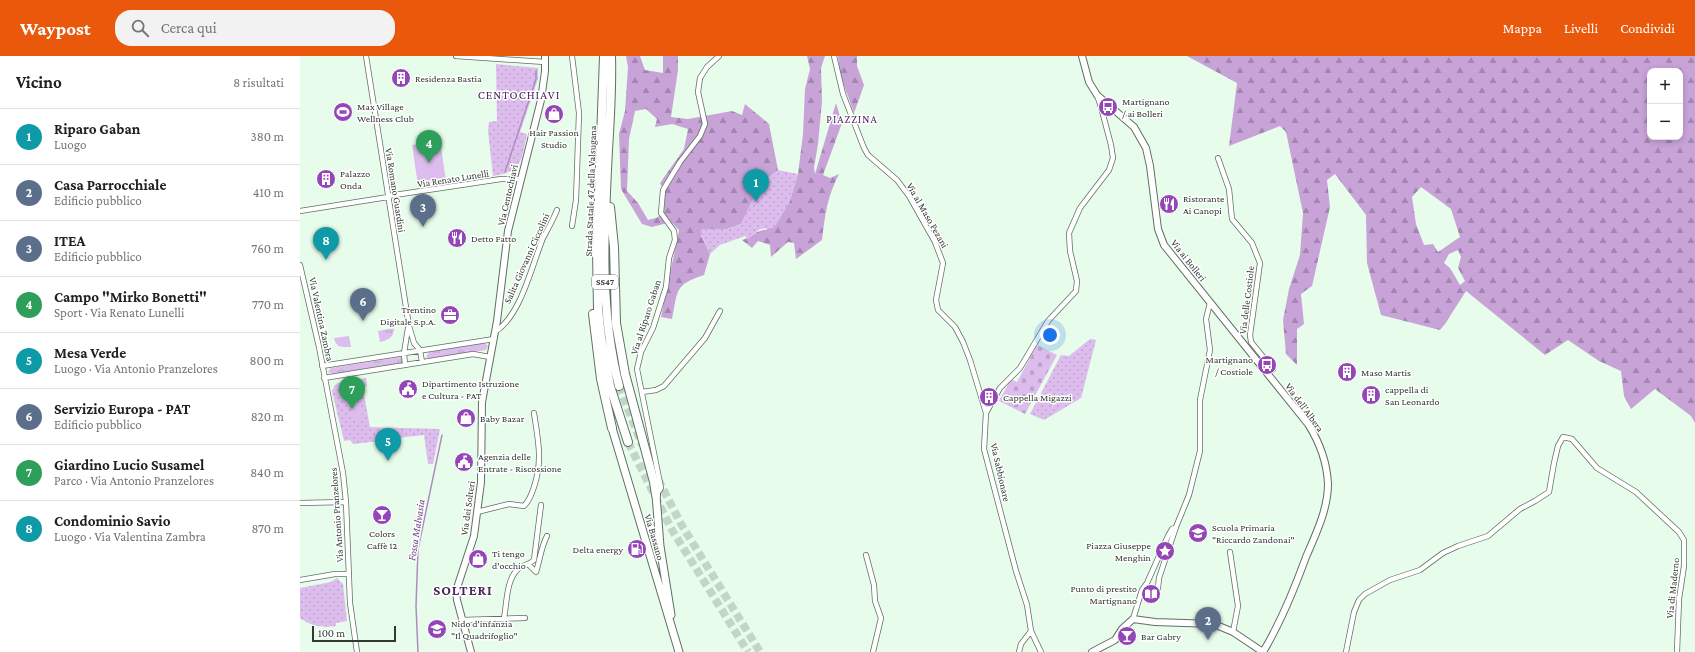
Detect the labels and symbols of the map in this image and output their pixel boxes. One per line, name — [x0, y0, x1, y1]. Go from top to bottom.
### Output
building icon: Residenza Bastia — [390, 67, 412, 89]
place label: Residenza Bastia — [415, 73, 482, 84]
district label: CENTOCHIAVI — [478, 88, 560, 102]
bus stop icon: Martignano / ai Bolleri — [1097, 96, 1119, 118]
place label: Martignano / ai Bolleri — [1122, 96, 1170, 119]
sports icon: Max Village Wellness Club — [332, 101, 354, 123]
place label: Max Village Wellness Club — [357, 101, 414, 124]
shop icon: Hair Passion Studio — [543, 103, 565, 125]
district label: PIAZZINA — [826, 113, 878, 125]
street label: Strada Statale 47 della Valsugana — [583, 125, 598, 257]
place label: Hair Passion Studio — [529, 127, 579, 150]
pin: 4 — [416, 130, 442, 163]
street label: Via Romano Guardini — [383, 147, 408, 233]
street label: Via Centochiavi — [495, 163, 520, 227]
street label: Via Renato Lunelli — [416, 167, 490, 190]
building icon: Palazzo Onda — [315, 168, 337, 190]
place label: Palazzo Onda — [340, 168, 370, 191]
pin: 1 — [743, 169, 769, 202]
street label: Via al Maso Pezani — [904, 181, 951, 250]
restaurant icon: Ristorante Ai Canopi — [1158, 193, 1180, 215]
place label: Ristorante Ai Canopi — [1183, 193, 1225, 216]
pin: 3 — [410, 194, 436, 227]
street label: Salita Giovanni Ciccolini — [502, 211, 551, 305]
pin: 8 — [313, 227, 339, 260]
restaurant icon: Detto Fatto — [446, 227, 468, 249]
place label: Detto Fatto — [471, 233, 516, 244]
street label: Via ai Bolleri — [1169, 237, 1209, 284]
street label: Via delle Costiole — [1237, 265, 1256, 335]
road number: SS47 — [592, 275, 618, 289]
street label: Via Valentina Zambra — [307, 276, 336, 363]
street label: Via al Riparo Gaban — [628, 278, 663, 356]
pin: 6 — [350, 288, 376, 321]
place label: Trentino Digitale S.p.A. — [380, 304, 436, 327]
office icon: Trentino Digitale S.p.A. — [439, 304, 461, 326]
your location — [1040, 325, 1060, 345]
place label: Martignano / Costiole — [1205, 354, 1254, 377]
bus stop icon: Martignano / Costiole — [1256, 354, 1278, 376]
building icon: Maso Martis — [1336, 361, 1358, 383]
place label: Maso Martis — [1361, 367, 1411, 378]
pin: 7 — [339, 376, 365, 409]
public building icon: Dipartimento Istruzione e Cultura - PAT — [397, 378, 419, 400]
place label: Dipartimento Istruzione e Cultura - PAT — [422, 378, 520, 401]
street label: Via dell'Albera — [1283, 381, 1326, 434]
building icon: cappella di San Leonardo — [1360, 384, 1382, 406]
place label: cappella di San Leonardo — [1385, 384, 1440, 407]
building icon: Cappella Migazzi — [978, 386, 1000, 408]
place label: Cappella Migazzi — [1003, 392, 1072, 403]
shop icon: Baby Bazar — [455, 407, 477, 429]
place label: Baby Bazar — [480, 413, 525, 424]
pin: 5 — [375, 428, 401, 461]
street label: Via Sabbionare — [988, 442, 1013, 503]
public building icon: Agenzia delle Entrate - Riscossione — [453, 451, 475, 473]
place label: Agenzia delle Entrate - Riscossione — [478, 451, 562, 474]
street label: Via Antonio Pranzelores — [328, 467, 345, 563]
street label: Via dei Solteri — [458, 480, 477, 536]
water label: Fossa Malvasia — [405, 498, 427, 562]
bar icon: Colors Caffè 12 — [371, 504, 393, 526]
street label: Via Bassano — [643, 513, 666, 562]
school or university icon: Scuola Primaria "Riccardo Zandonai" — [1187, 522, 1209, 544]
place label: Scuola Primaria "Riccardo Zandonai" — [1212, 522, 1295, 545]
place label: Colors Caffè 12 — [367, 528, 398, 551]
fuel station icon: Delta energy — [626, 538, 648, 560]
place label: Piazza Giuseppe Menghin — [1086, 540, 1152, 563]
place icon: Piazza Giuseppe Menghin — [1154, 540, 1176, 562]
place label: Delta energy — [573, 544, 623, 555]
shop icon: Ti tengo d'occhio — [467, 548, 489, 570]
place label: Ti tengo d'occhio — [492, 548, 526, 571]
street label: Via di Maderno — [1664, 557, 1681, 619]
district label: SOLTERI — [433, 582, 493, 598]
place label: Punto di prestito Martignano — [1070, 583, 1137, 606]
library icon: Punto di prestito Martignano — [1140, 583, 1162, 605]
pin: 2 — [1195, 607, 1221, 640]
school or university icon: Nido d'infanzia "Il Quadrifoglio" — [426, 618, 448, 640]
place label: Nido d'infanzia "Il Quadrifoglio" — [451, 618, 518, 641]
scale bar — [312, 624, 396, 643]
bar icon: Bar Gabry — [1116, 625, 1138, 647]
place label: Bar Gabry — [1141, 631, 1181, 642]

